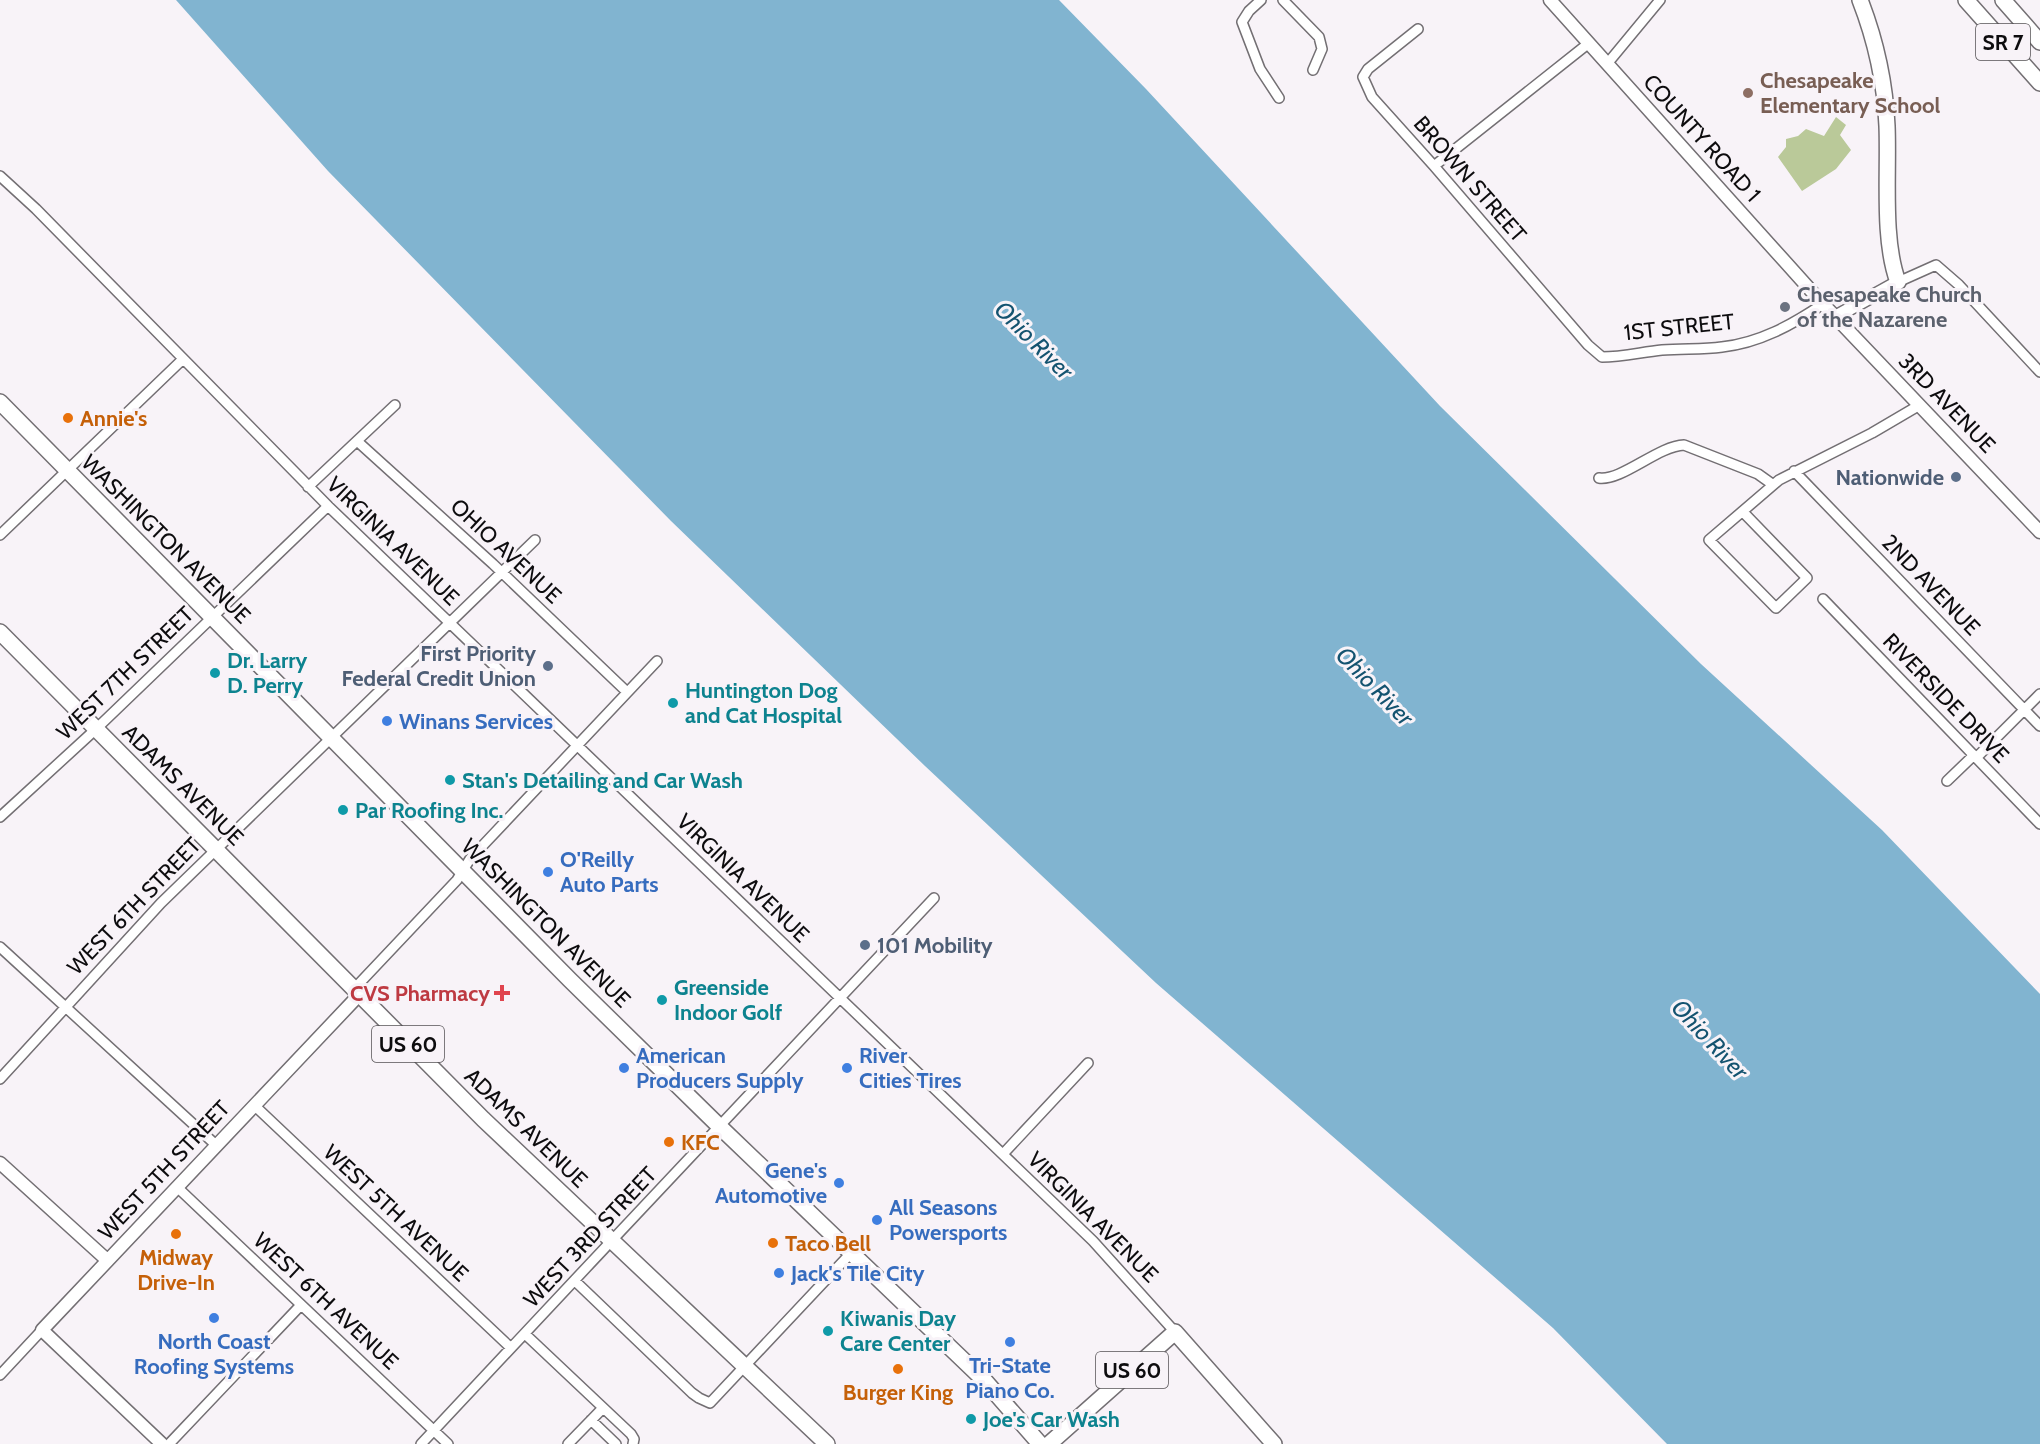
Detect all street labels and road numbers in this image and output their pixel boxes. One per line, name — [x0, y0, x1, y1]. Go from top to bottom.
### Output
road number: SR 7 — [1976, 24, 2030, 60]
street label: COUNTY ROAD 1 — [1638, 69, 1766, 207]
street label: BROWN STREET — [1408, 110, 1532, 248]
street label: 1ST STREET — [1623, 308, 1736, 346]
street label: 3RD AVENUE — [1893, 348, 2001, 458]
street label: WASHINGTON AVENUE — [76, 449, 256, 629]
street label: VIRGINIA AVENUE — [321, 471, 465, 611]
street label: OHIO AVENUE — [445, 493, 567, 609]
street label: 2ND AVENUE — [1876, 529, 1986, 641]
street label: WEST 7TH STREET — [51, 601, 199, 745]
street label: RIVERSIDE DRIVE — [1877, 628, 2015, 768]
street label: ADAMS AVENUE — [117, 719, 249, 851]
street label: VIRGINIA AVENUE — [671, 808, 815, 948]
street label: WEST 6TH STREET — [62, 831, 207, 980]
street label: WASHINGTON AVENUE — [456, 833, 636, 1013]
road number: US 60 — [372, 1026, 444, 1062]
street label: ADAMS AVENUE — [459, 1063, 593, 1193]
street label: WEST 5TH STREET — [93, 1095, 236, 1245]
street label: WEST 5TH AVENUE — [318, 1139, 474, 1287]
street label: VIRGINIA AVENUE — [1022, 1146, 1164, 1288]
street label: WEST 3RD STREET — [518, 1161, 662, 1313]
street label: WEST 6TH AVENUE — [248, 1227, 404, 1375]
road number: US 60 — [1096, 1352, 1168, 1388]

